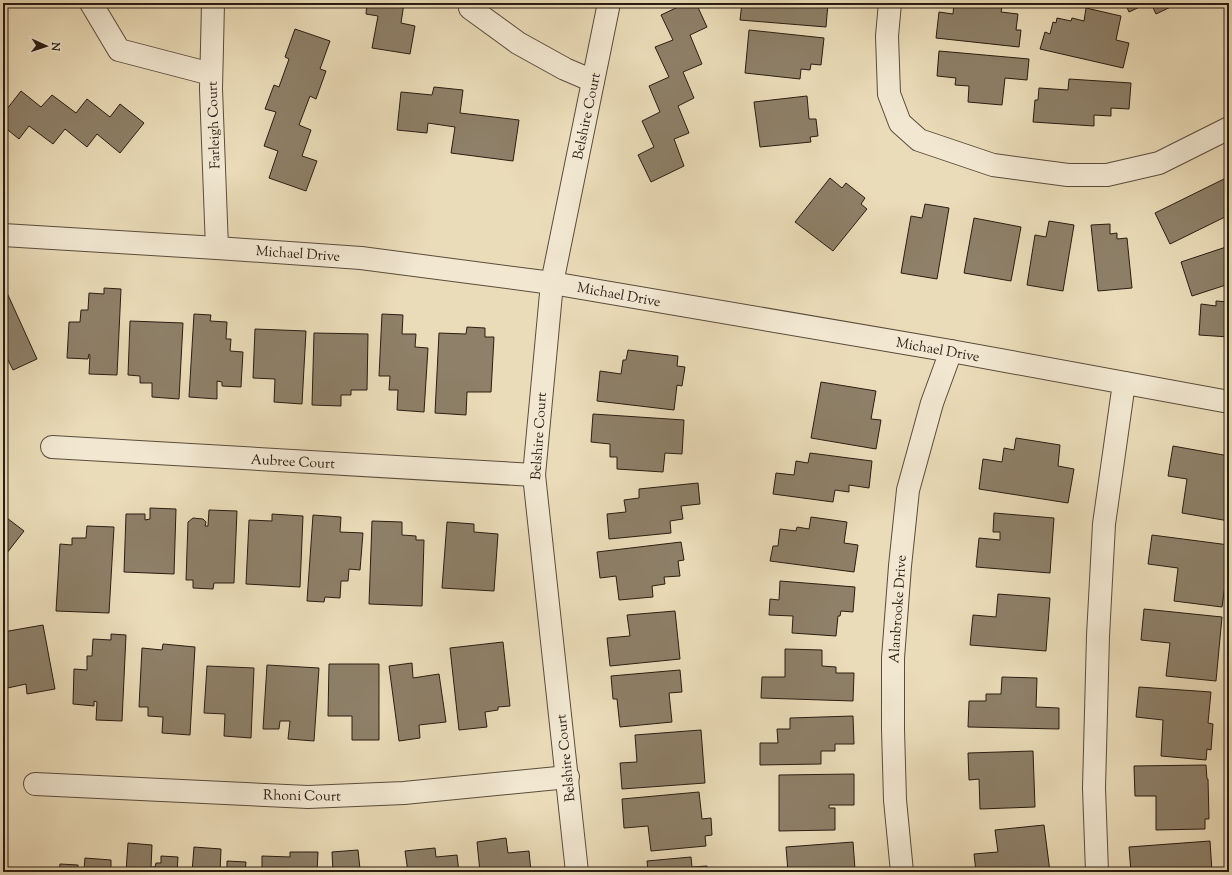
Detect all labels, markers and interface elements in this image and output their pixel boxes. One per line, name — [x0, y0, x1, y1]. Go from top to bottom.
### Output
north arrow — [26, 26, 66, 66]
text: N — [47, 41, 63, 51]
street label: Belshire Court — [569, 71, 607, 162]
street label: Farleigh Court — [203, 80, 227, 169]
street label: Michael Drive — [255, 242, 341, 268]
street label: Michael Drive — [575, 279, 662, 313]
street label: Michael Drive — [894, 334, 981, 368]
street label: Belshire Court — [527, 391, 553, 481]
street label: Aubree Court — [250, 451, 336, 475]
street label: Alanbrooke Drive — [885, 554, 913, 664]
street label: Belshire Court — [552, 713, 582, 803]
street label: Rhoni Court — [263, 786, 341, 808]

